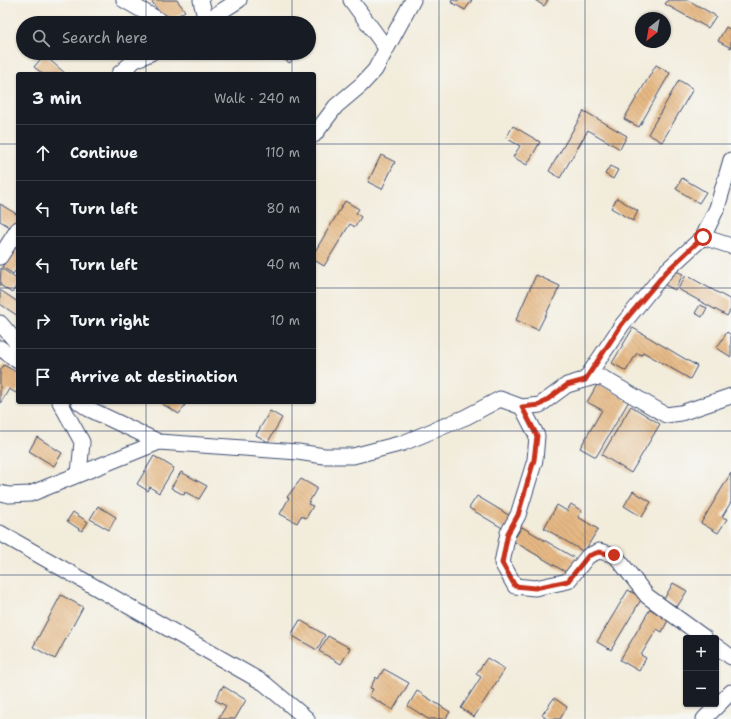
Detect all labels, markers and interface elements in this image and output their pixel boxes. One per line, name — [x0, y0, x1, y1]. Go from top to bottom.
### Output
north arrow — [635, 12, 671, 48]
search box — [16, 16, 316, 60]
icon: search — [30, 27, 52, 49]
text: Search here — [62, 28, 148, 48]
text: 3 min — [32, 87, 82, 109]
text: Walk · 240 m — [214, 90, 300, 107]
icon: ahead — [32, 142, 54, 164]
text: Continue — [70, 143, 138, 163]
text: 110 m — [265, 144, 300, 161]
icon: left — [32, 198, 54, 220]
text: Turn left — [70, 199, 138, 219]
text: 80 m — [266, 200, 300, 217]
route start — [694, 228, 712, 246]
icon: left — [32, 254, 54, 276]
text: Turn left — [70, 255, 138, 275]
text: 40 m — [266, 256, 300, 273]
icon: right — [32, 310, 54, 332]
text: Turn right — [70, 311, 150, 331]
text: 10 m — [270, 312, 300, 329]
icon: arrive — [32, 366, 54, 388]
text: Arrive at destination — [70, 367, 238, 387]
route end — [605, 546, 623, 564]
map controls — [683, 635, 719, 707]
button: + — [683, 635, 719, 671]
button: − — [683, 671, 719, 707]

